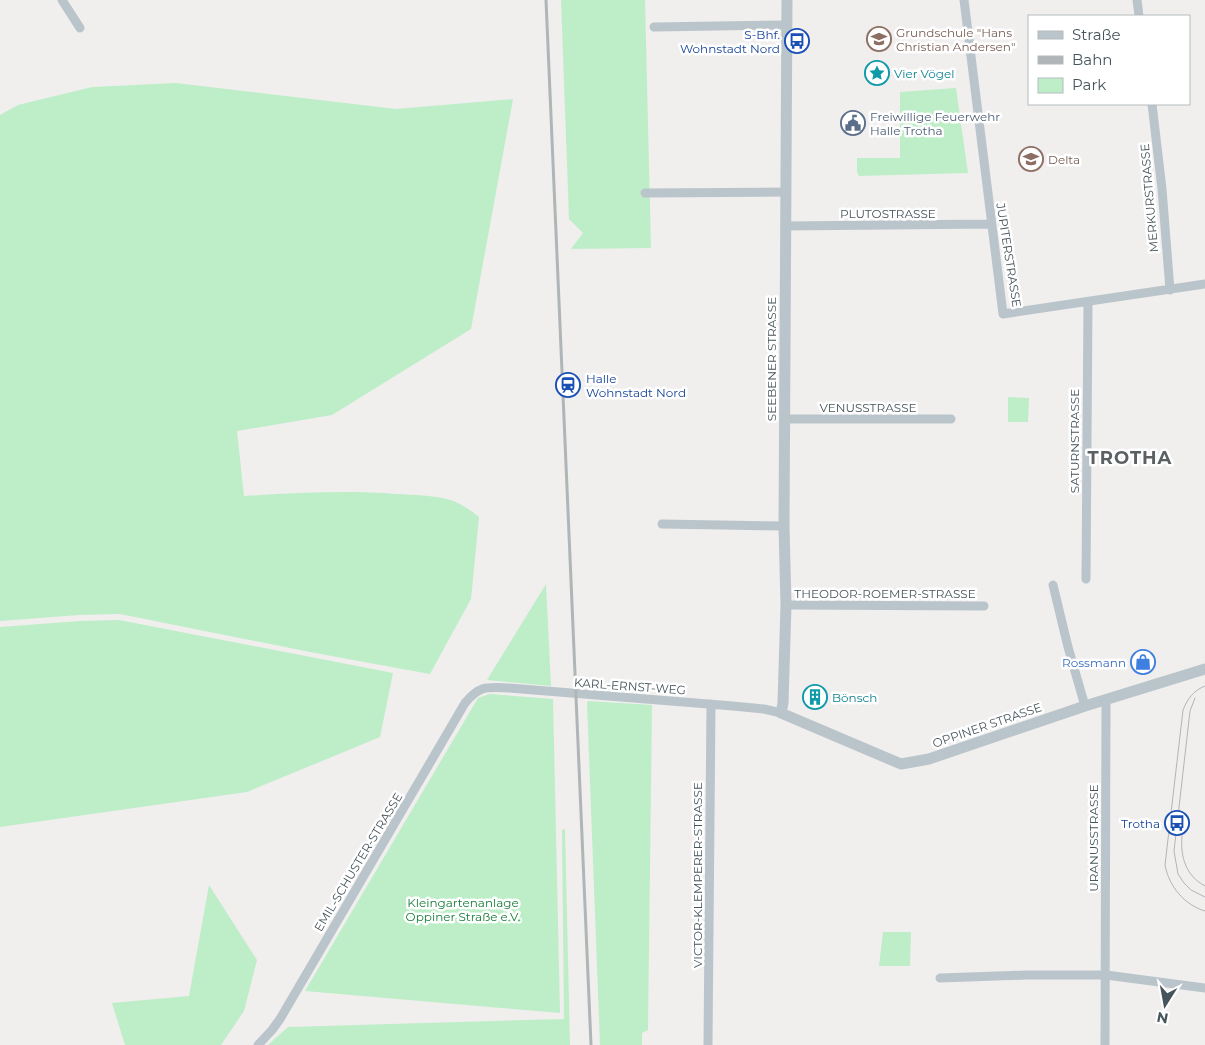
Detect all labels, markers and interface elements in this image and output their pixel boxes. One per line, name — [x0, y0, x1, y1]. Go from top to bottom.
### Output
legend — [1028, 15, 1190, 105]
place label: Grundschule "Hans Christian Andersen" — [896, 25, 1015, 54]
text: Straße — [1072, 25, 1121, 44]
school or university icon: Grundschule "Hans Christian Andersen" — [866, 26, 892, 52]
place label: S-Bhf. Wohnstadt Nord — [680, 27, 780, 56]
bus stop icon: S-Bhf. Wohnstadt Nord — [784, 28, 810, 54]
text: Bahn — [1072, 50, 1112, 69]
place icon: Vier Vögel — [864, 60, 890, 86]
place label: Vier Vögel — [894, 66, 955, 81]
text: Park — [1072, 75, 1106, 94]
place label: Freiwillige Feuerwehr Halle Trotha — [870, 109, 1000, 138]
public building icon: Freiwillige Feuerwehr Halle Trotha — [840, 110, 866, 136]
street label: MERKURSTRASSE — [1137, 143, 1161, 253]
school or university icon: Delta — [1018, 146, 1044, 172]
place label: Delta — [1048, 152, 1080, 167]
street label: JUPITERSTRASSE — [993, 201, 1025, 308]
street label: PLUTOSTRASSE — [840, 206, 936, 221]
street label: SEEBENER STRASSE — [764, 297, 779, 421]
place label: Halle Wohnstadt Nord — [586, 371, 686, 400]
station icon: Halle Wohnstadt Nord — [555, 372, 581, 398]
street label: SATURNSTRASSE — [1067, 389, 1082, 493]
street label: VENUSSTRASSE — [819, 400, 917, 415]
district label: TROTHA — [1088, 447, 1172, 469]
street label: THEODOR-ROEMER-STRASSE — [794, 586, 976, 601]
shop icon: Rossmann — [1130, 649, 1156, 675]
place label: Rossmann — [1062, 655, 1126, 670]
street label: KARL-ERNST-WEG — [574, 675, 686, 697]
building icon: Bönsch — [802, 684, 828, 710]
place label: Bönsch — [832, 690, 877, 705]
street label: OPPINER STRASSE — [930, 699, 1044, 751]
street label: VICTOR-KLEMPERER-STRASSE — [690, 782, 705, 968]
street label: URANUSSTRASSE — [1086, 784, 1101, 892]
street label: EMIL-SCHUSTER-STRASSE — [311, 790, 405, 934]
bus stop icon: Trotha — [1164, 810, 1190, 836]
place label: Trotha — [1121, 816, 1160, 831]
park label: Kleingartenanlage Oppiner Straße e.V. — [406, 895, 520, 924]
north arrow — [1140, 980, 1190, 1030]
text: N — [1155, 1008, 1170, 1028]

